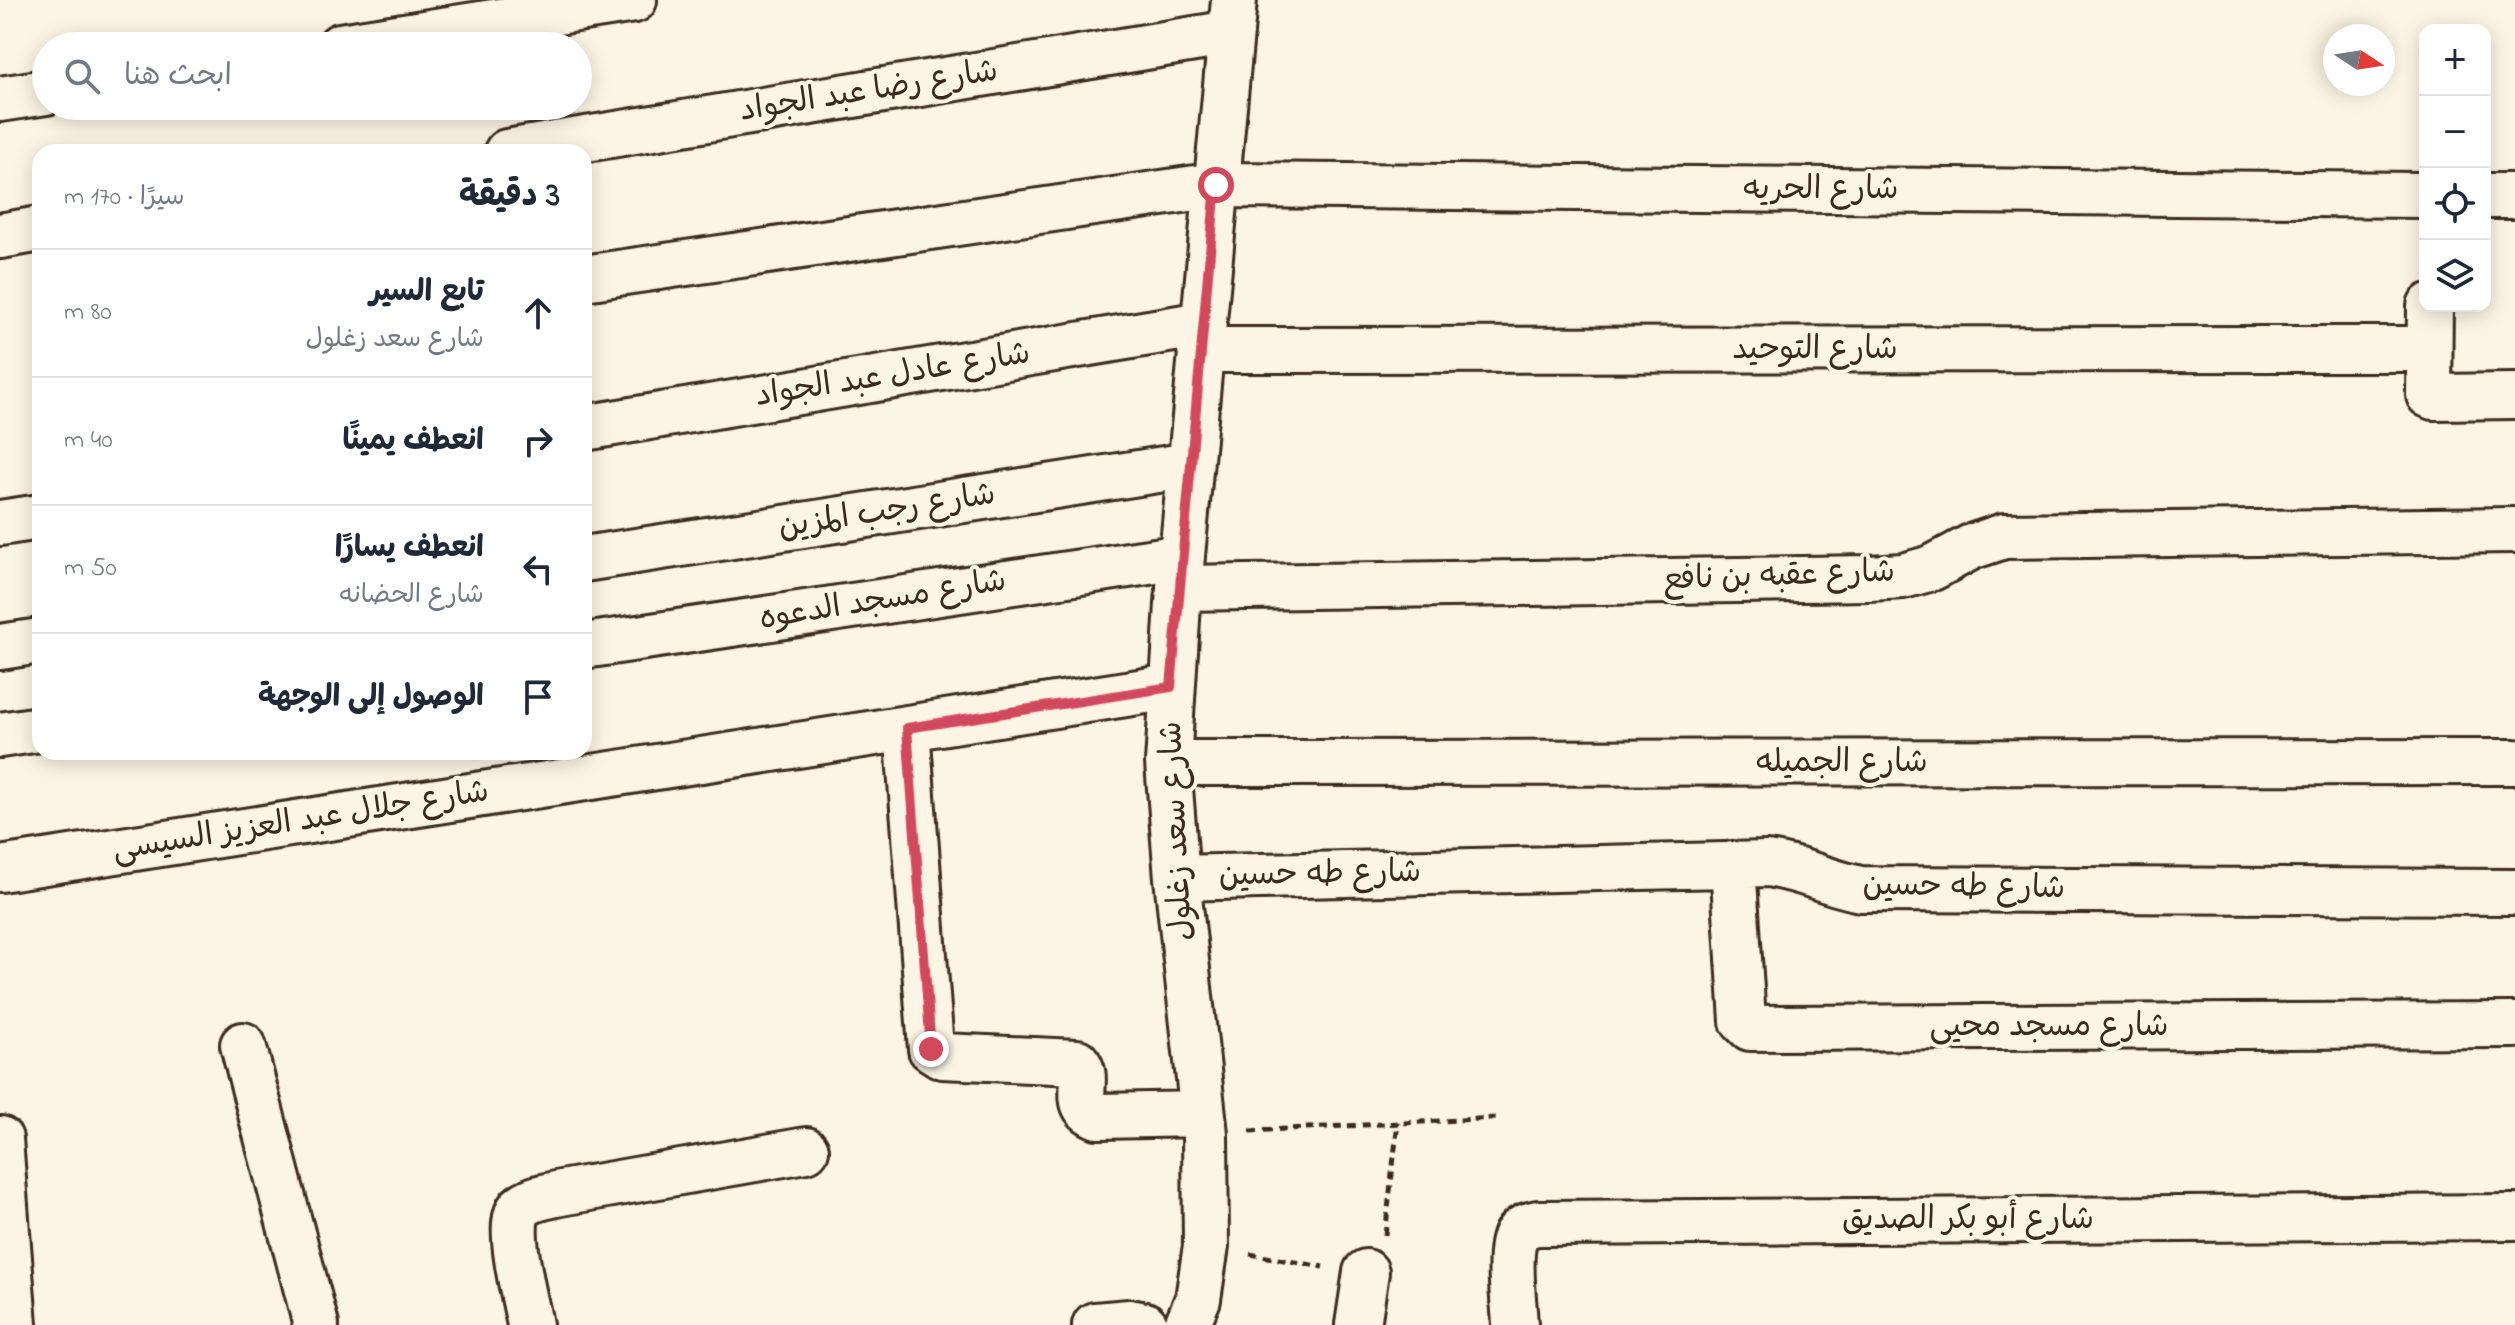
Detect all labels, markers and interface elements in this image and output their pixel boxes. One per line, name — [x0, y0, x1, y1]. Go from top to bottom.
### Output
north arrow — [2323, 24, 2395, 96]
map controls — [2419, 24, 2491, 312]
button: + — [2419, 24, 2491, 96]
search box — [32, 32, 592, 120]
street label: شارع رضا عبد الجواد — [736, 48, 1002, 136]
icon: search — [60, 54, 104, 98]
text: ابحث هنا — [124, 55, 232, 99]
button: − — [2419, 96, 2491, 168]
route start — [1198, 167, 1234, 203]
street label: شارع الحريه — [1743, 167, 1899, 214]
button: locate — [2419, 168, 2491, 240]
text: 3 دقيقة — [459, 172, 560, 222]
text: سيرًا · 170 m — [64, 179, 185, 217]
button: layers — [2419, 240, 2491, 312]
text: تابع السير — [370, 271, 484, 315]
icon: ahead — [516, 291, 560, 335]
text: 80 m — [64, 294, 112, 332]
text: شارع سعد زغلول — [305, 321, 484, 359]
street label: شارع التوحيد — [1732, 327, 1898, 374]
street label: شارع عادل عبد الجواد — [752, 331, 1034, 421]
icon: right — [516, 419, 560, 463]
text: انعطف يمينًا — [343, 420, 484, 464]
text: 40 m — [64, 422, 113, 460]
street label: شارع رجب المزين — [775, 472, 999, 552]
text: انعطف يسارًا — [335, 527, 484, 571]
icon: left — [516, 547, 560, 591]
street label: شارع عقبه بن نافع — [1662, 549, 1896, 605]
text: 50 m — [64, 550, 117, 588]
street label: شارع مسجد الدعوه — [756, 558, 1010, 644]
text: شارع الحضانه — [339, 577, 484, 615]
icon: arrive — [516, 675, 560, 719]
text: الوصول إلى الوجهة — [258, 676, 484, 720]
street label: شارع سعد زغلول — [1149, 720, 1207, 942]
street label: شارع الجميله — [1756, 740, 1928, 787]
street label: شارع جلال عبد العزيز السيسى — [109, 769, 493, 875]
street label: شارع طه حسين — [1218, 850, 1422, 900]
street label: شارع طه حسين — [1862, 863, 2066, 913]
street label: شارع مسجد محيى — [1930, 1004, 2168, 1051]
route end — [913, 1031, 949, 1067]
street label: شارع أبو بكر الصديق — [1842, 1197, 2094, 1244]

